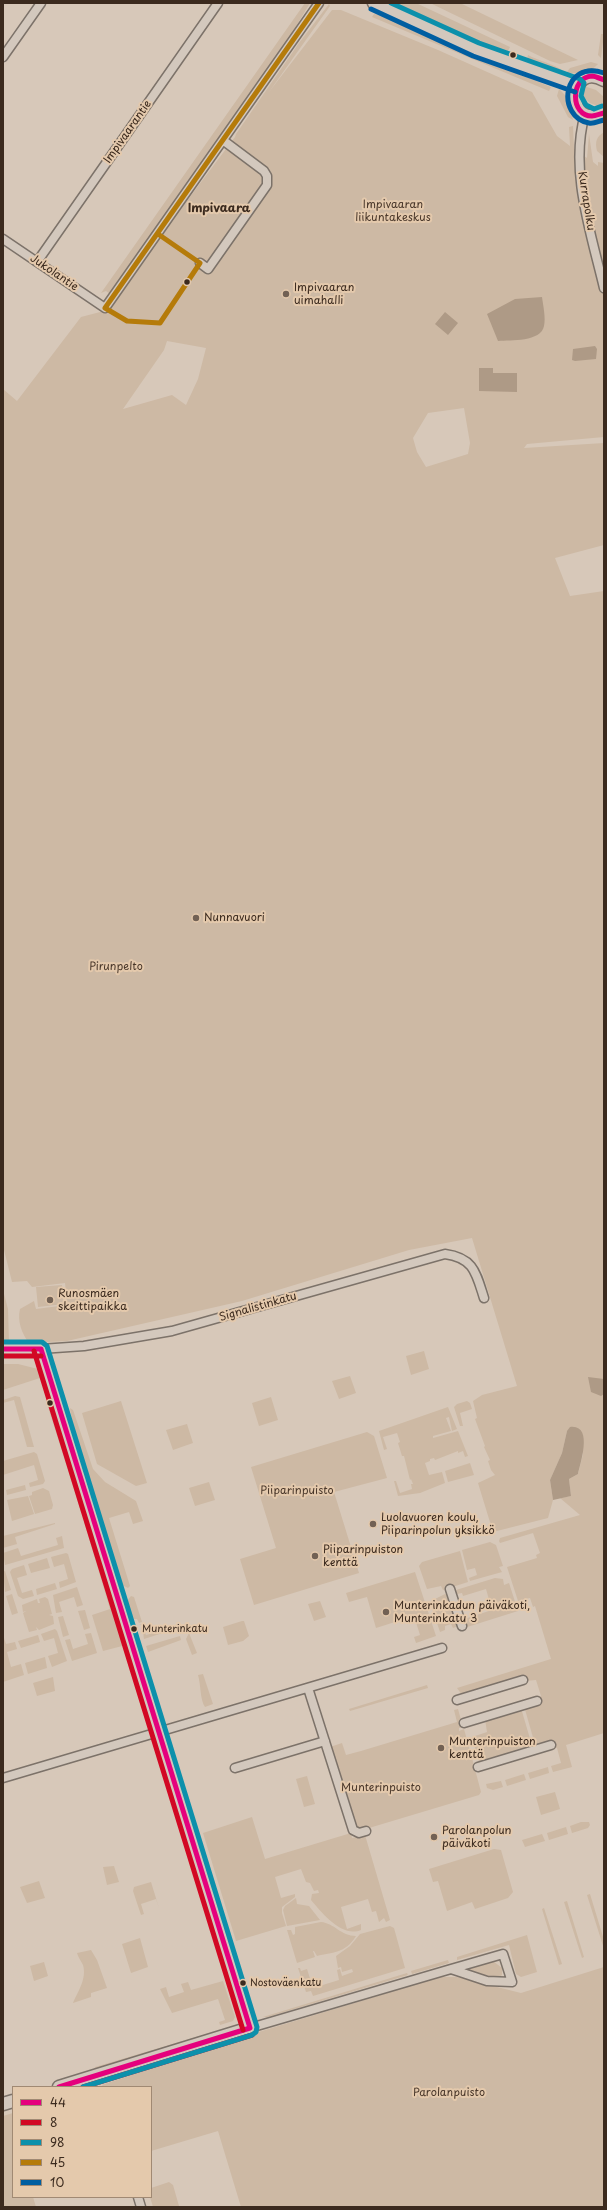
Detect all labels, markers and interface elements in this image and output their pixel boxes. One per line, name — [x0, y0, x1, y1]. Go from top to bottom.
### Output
unlabelled marker — [508, 50, 518, 60]
street label: Impivaarantie — [101, 98, 155, 166]
street label: Kurrapolku — [575, 170, 597, 232]
park label: Impivaaran liikuntakeskus — [355, 198, 431, 224]
district label: Impivaara — [188, 202, 250, 216]
street label: Jukolantie — [27, 252, 81, 294]
unlabelled marker — [182, 277, 192, 287]
place label: Impivaaran uimahalli — [294, 281, 354, 307]
marker: Impivaaran uimahalli — [281, 289, 291, 299]
place label: Nunnavuori — [204, 911, 265, 925]
marker: Nunnavuori — [191, 913, 201, 923]
park label: Pirunpelto — [89, 960, 143, 974]
place label: Runosmäen skeittipaikka — [58, 1287, 127, 1313]
street label: Signalistinkatu — [218, 1290, 298, 1324]
marker: Runosmäen skeittipaikka — [45, 1295, 55, 1305]
unlabelled marker — [45, 1398, 55, 1408]
park label: Piiparinpuisto — [260, 1484, 334, 1498]
place label: Luolavuoren koulu, Piiparinpolun yksikkö — [381, 1511, 495, 1537]
marker: Luolavuoren koulu, Piiparinpolun yksikkö — [368, 1519, 378, 1529]
place label: Piiparinpuiston kenttä — [323, 1543, 403, 1569]
marker: Piiparinpuiston kenttä — [310, 1551, 320, 1561]
place label: Munterinkadun päiväkoti, Munterinkatu 3 — [394, 1599, 530, 1625]
marker: Munterinkadun päiväkoti, Munterinkatu 3 — [381, 1607, 391, 1617]
place label: Munterinkatu — [142, 1623, 208, 1635]
marker: Munterinkatu — [129, 1624, 139, 1634]
place label: Munterinpuiston kenttä — [449, 1735, 536, 1761]
marker: Munterinpuiston kenttä — [436, 1743, 446, 1753]
park label: Munterinpuisto — [341, 1781, 421, 1795]
place label: Parolanpolun päiväkoti — [442, 1824, 511, 1850]
marker: Parolanpolun päiväkoti — [429, 1832, 439, 1842]
place label: Nostoväenkatu — [250, 1977, 321, 1989]
marker: Nostoväenkatu — [238, 1978, 248, 1988]
legend — [12, 2086, 152, 2198]
park label: Parolanpuisto — [413, 2086, 485, 2100]
text: 44 — [50, 2093, 66, 2111]
text: 8 — [50, 2113, 58, 2131]
text: 98 — [50, 2133, 65, 2151]
text: 45 — [50, 2153, 65, 2171]
text: 10 — [50, 2173, 64, 2191]

